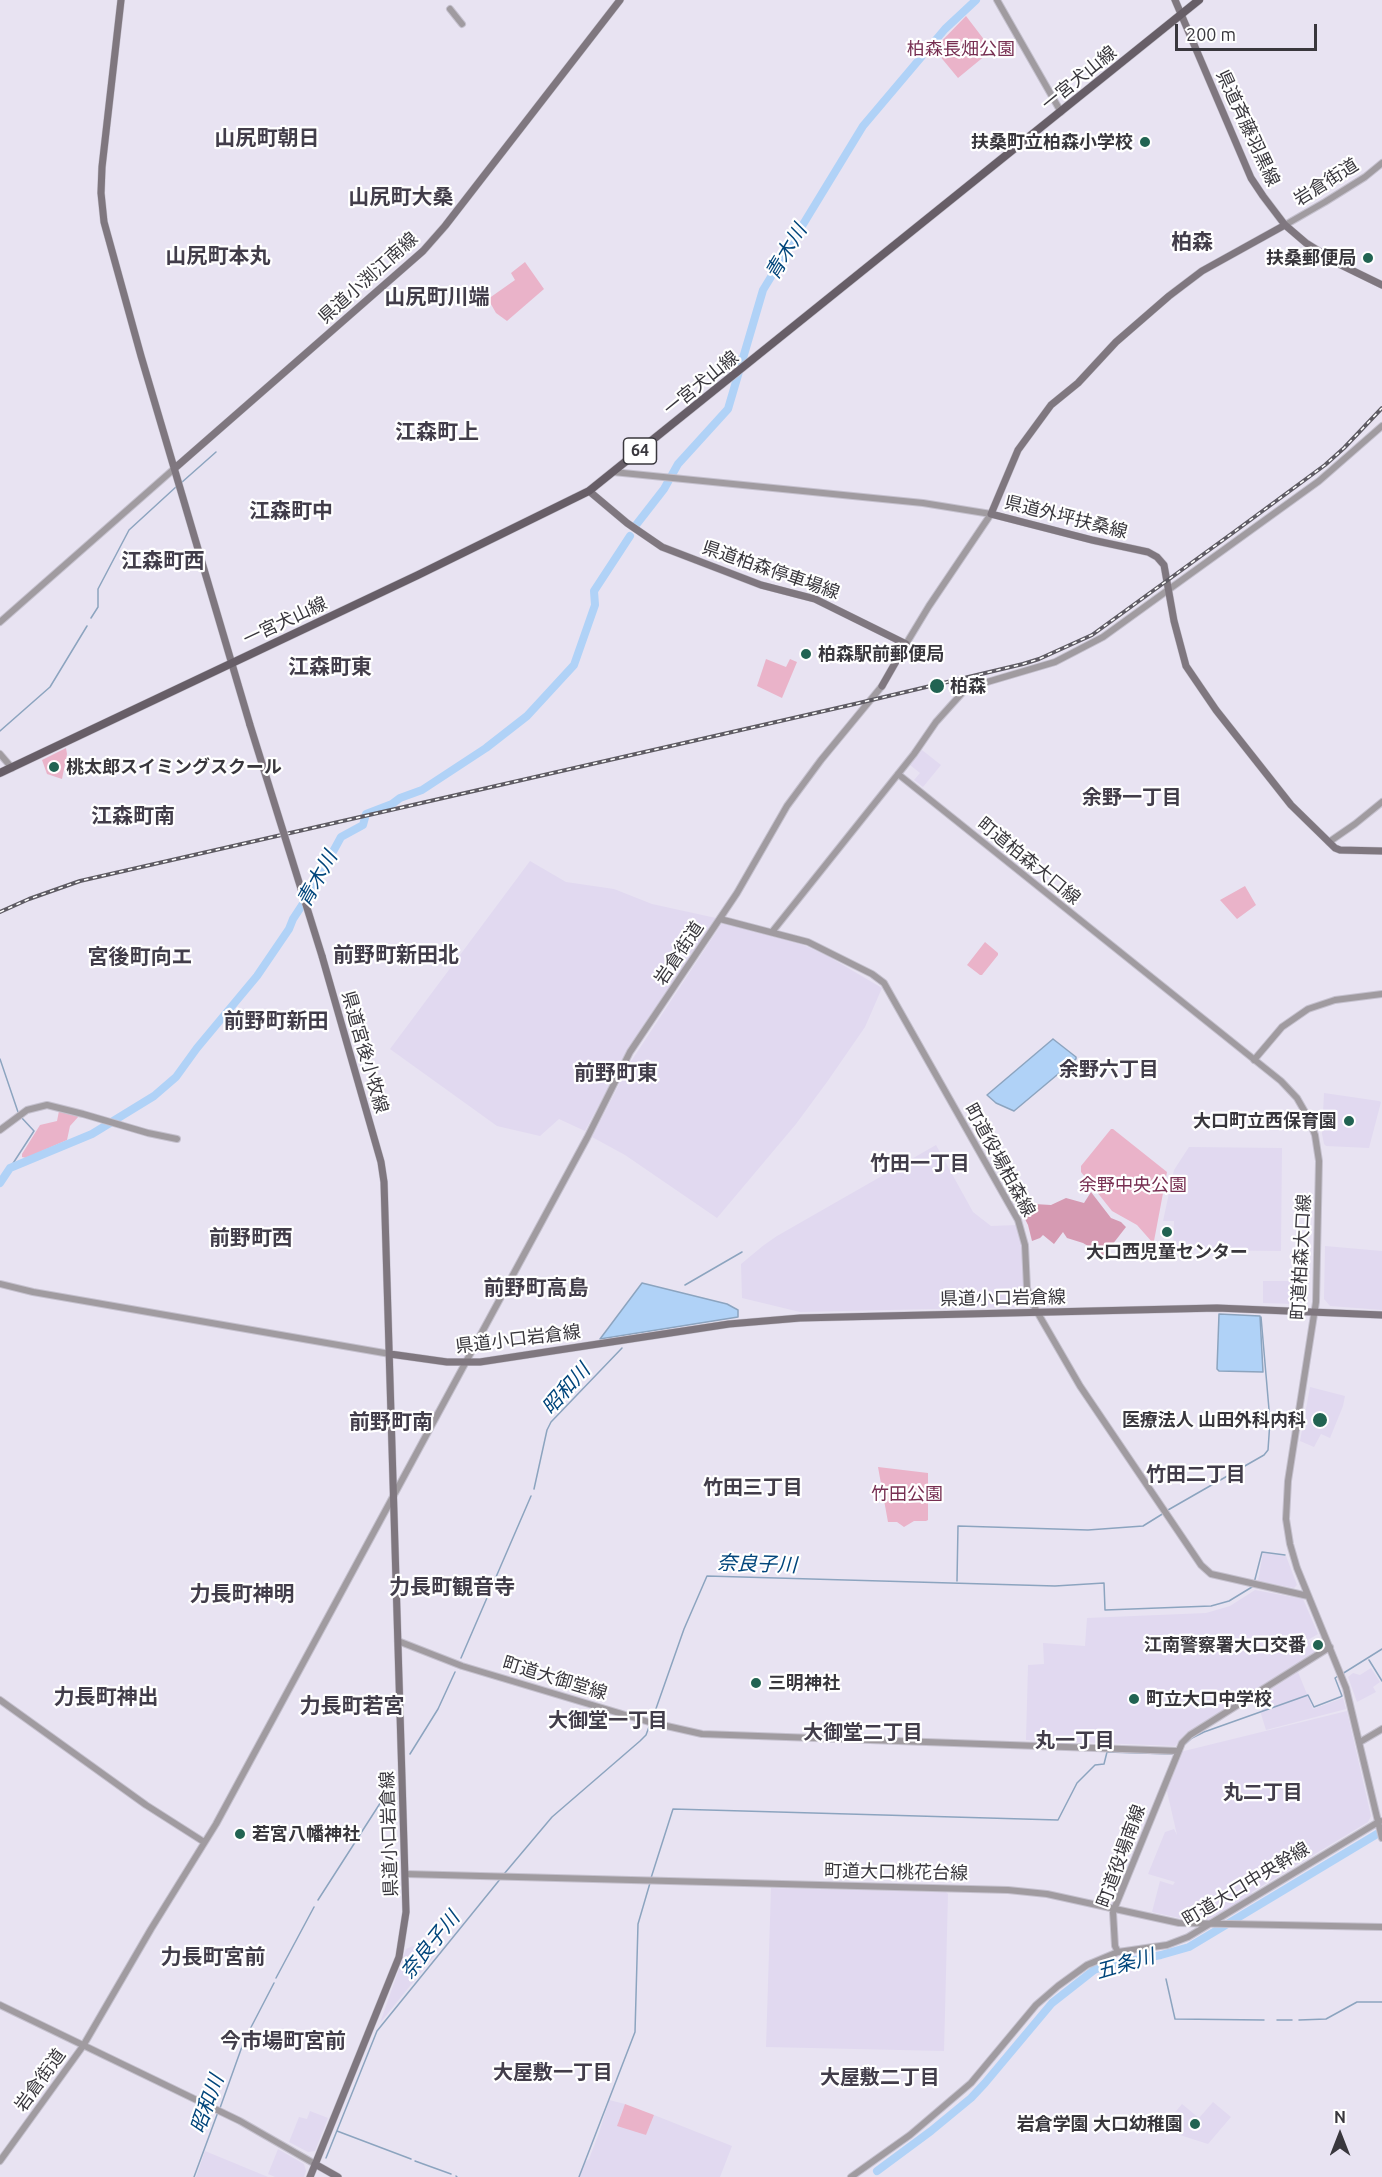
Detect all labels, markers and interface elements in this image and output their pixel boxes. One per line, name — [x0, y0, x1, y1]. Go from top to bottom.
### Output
scale bar — [1178, 12, 1320, 50]
text: 200 m — [1186, 24, 1236, 44]
park label: 柏森長畑公園 — [907, 38, 1015, 60]
street label: 一宮犬山線 — [1037, 41, 1121, 115]
street label: 県道斉藤羽黒線 — [1212, 66, 1284, 190]
district label: 山尻町朝日 — [215, 125, 319, 151]
place label: 扶桑町立柏森小学校 — [971, 131, 1133, 153]
marker: 扶桑町立柏森小学校 — [1138, 135, 1152, 149]
street label: 岩倉街道 — [1290, 154, 1362, 210]
district label: 山尻町大桑 — [349, 184, 453, 210]
water label: 青木川 — [760, 220, 812, 284]
street label: 県道小渕江南線 — [314, 228, 422, 328]
district label: 柏森 — [1171, 229, 1213, 255]
district label: 山尻町本丸 — [166, 243, 270, 269]
place label: 扶桑郵便局 — [1266, 247, 1356, 269]
marker: 扶桑郵便局 — [1361, 251, 1375, 265]
district label: 山尻町川端 — [385, 284, 489, 310]
street label: 一宮犬山線 — [659, 346, 743, 420]
district label: 江森町上 — [395, 419, 479, 445]
road number: 64 — [624, 438, 656, 464]
street label: 県道外坪扶桑線 — [1002, 491, 1130, 543]
district label: 江森町中 — [249, 498, 333, 524]
street label: 県道柏森停車場線 — [699, 536, 843, 604]
district label: 江森町西 — [121, 548, 205, 574]
street label: 一宮犬山線 — [240, 592, 330, 650]
place label: 柏森駅前郵便局 — [818, 643, 944, 665]
marker: 柏森駅前郵便局 — [799, 647, 813, 661]
district label: 江森町東 — [288, 654, 372, 680]
place label: 柏森 — [950, 675, 986, 697]
marker: 柏森 — [928, 677, 946, 695]
place label: 桃太郎スイミングスクール — [66, 756, 282, 778]
marker: 桃太郎スイミングスクール — [47, 760, 61, 774]
district label: 余野一丁目 — [1082, 785, 1182, 809]
district label: 江森町南 — [91, 803, 175, 829]
street label: 町道柏森大口線 — [973, 813, 1085, 909]
water label: 青木川 — [292, 847, 342, 911]
street label: 岩倉街道 — [650, 917, 708, 989]
district label: 前野町新田北 — [333, 942, 459, 968]
district label: 宮後町向エ — [88, 944, 192, 970]
street label: 県道宮後小牧線 — [337, 988, 393, 1116]
district label: 前野町新田 — [224, 1008, 328, 1034]
district label: 余野六丁目 — [1059, 1057, 1159, 1081]
district label: 前野町東 — [574, 1060, 658, 1086]
street label: 町道役場柏森線 — [960, 1100, 1040, 1220]
place label: 大口町立西保育園 — [1193, 1110, 1337, 1132]
marker: 大口町立西保育園 — [1342, 1114, 1356, 1128]
district label: 竹田一丁目 — [870, 1151, 970, 1175]
park label: 余野中央公園 — [1079, 1174, 1187, 1196]
street label: 町道柏森大口線 — [1287, 1194, 1315, 1320]
district label: 前野町西 — [209, 1225, 293, 1251]
marker: 大口西児童センター — [1160, 1225, 1174, 1239]
place label: 大口西児童センター — [1086, 1241, 1248, 1263]
district label: 前野町高島 — [484, 1275, 588, 1301]
street label: 県道小口岩倉線 — [940, 1286, 1066, 1310]
street label: 県道小口岩倉線 — [454, 1321, 582, 1357]
water label: 昭和川 — [537, 1359, 595, 1419]
district label: 前野町南 — [349, 1409, 433, 1435]
place label: 医療法人 山田外科内科 — [1122, 1409, 1306, 1431]
marker: 医療法人 山田外科内科 — [1311, 1411, 1329, 1429]
district label: 竹田二丁目 — [1146, 1462, 1246, 1486]
district label: 竹田三丁目 — [703, 1475, 803, 1499]
park label: 竹田公園 — [871, 1483, 943, 1505]
water label: 奈良子川 — [717, 1551, 797, 1577]
district label: 力長町観音寺 — [389, 1574, 515, 1600]
district label: 力長町神明 — [190, 1581, 294, 1607]
place label: 江南警察署大口交番 — [1144, 1634, 1306, 1656]
marker: 江南警察署大口交番 — [1311, 1638, 1325, 1652]
street label: 町道大御堂線 — [500, 1652, 610, 1704]
place label: 三明神社 — [768, 1672, 840, 1694]
marker: 三明神社 — [749, 1676, 763, 1690]
district label: 力長町神出 — [54, 1684, 158, 1710]
place label: 町立大口中学校 — [1146, 1688, 1272, 1710]
marker: 町立大口中学校 — [1127, 1692, 1141, 1706]
district label: 力長町若宮 — [300, 1693, 404, 1719]
district label: 大御堂一丁目 — [548, 1708, 668, 1732]
district label: 大御堂二丁目 — [803, 1720, 923, 1744]
district label: 丸一丁目 — [1035, 1728, 1115, 1752]
street label: 県道小口岩倉線 — [376, 1771, 402, 1897]
district label: 丸二丁目 — [1223, 1780, 1303, 1804]
street label: 町道役場南線 — [1092, 1802, 1150, 1910]
place label: 若宮八幡神社 — [252, 1823, 360, 1845]
marker: 若宮八幡神社 — [233, 1827, 247, 1841]
street label: 町道大口中央幹線 — [1179, 1838, 1313, 1930]
street label: 町道大口桃花台線 — [824, 1860, 968, 1884]
water label: 奈良子川 — [396, 1906, 464, 1984]
district label: 力長町宮前 — [161, 1944, 265, 1970]
water label: 五条川 — [1093, 1944, 1157, 1984]
district label: 今市場町宮前 — [220, 2028, 346, 2054]
street label: 岩倉街道 — [10, 2045, 70, 2115]
district label: 大屋敷一丁目 — [493, 2060, 613, 2084]
district label: 大屋敷二丁目 — [820, 2065, 940, 2089]
water label: 昭和川 — [185, 2072, 229, 2136]
north arrow — [1310, 2105, 1370, 2165]
text: N — [1334, 2108, 1346, 2126]
place label: 岩倉学園 大口幼稚園 — [1017, 2113, 1183, 2135]
marker: 岩倉学園 大口幼稚園 — [1188, 2117, 1202, 2131]

